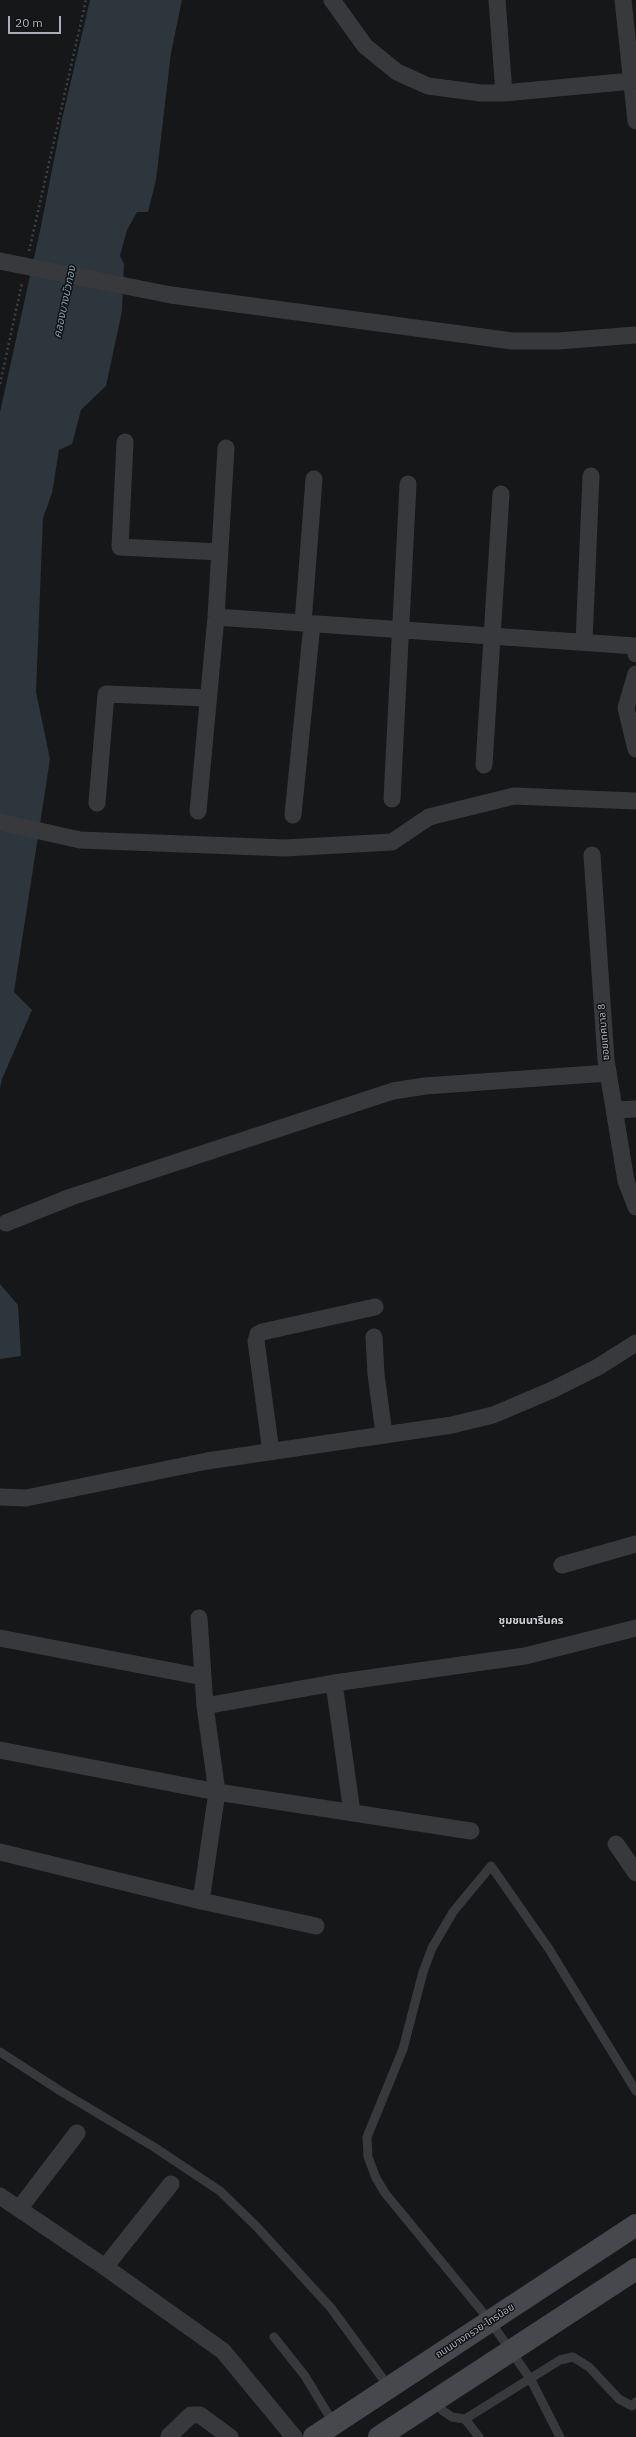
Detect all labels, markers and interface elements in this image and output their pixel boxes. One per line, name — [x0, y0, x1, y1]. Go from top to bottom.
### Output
scale bar — [10, 8, 63, 34]
text: 20 m — [15, 15, 43, 30]
water label: คลองบางบัวทอง — [51, 265, 79, 339]
street label: ซอยเทศบาล 8 — [596, 1003, 612, 1061]
district label: ชุมชนนารีนคร — [499, 1614, 563, 1628]
street label: ถนนบางกรวย-ไทรน้อย — [433, 2301, 517, 2361]

